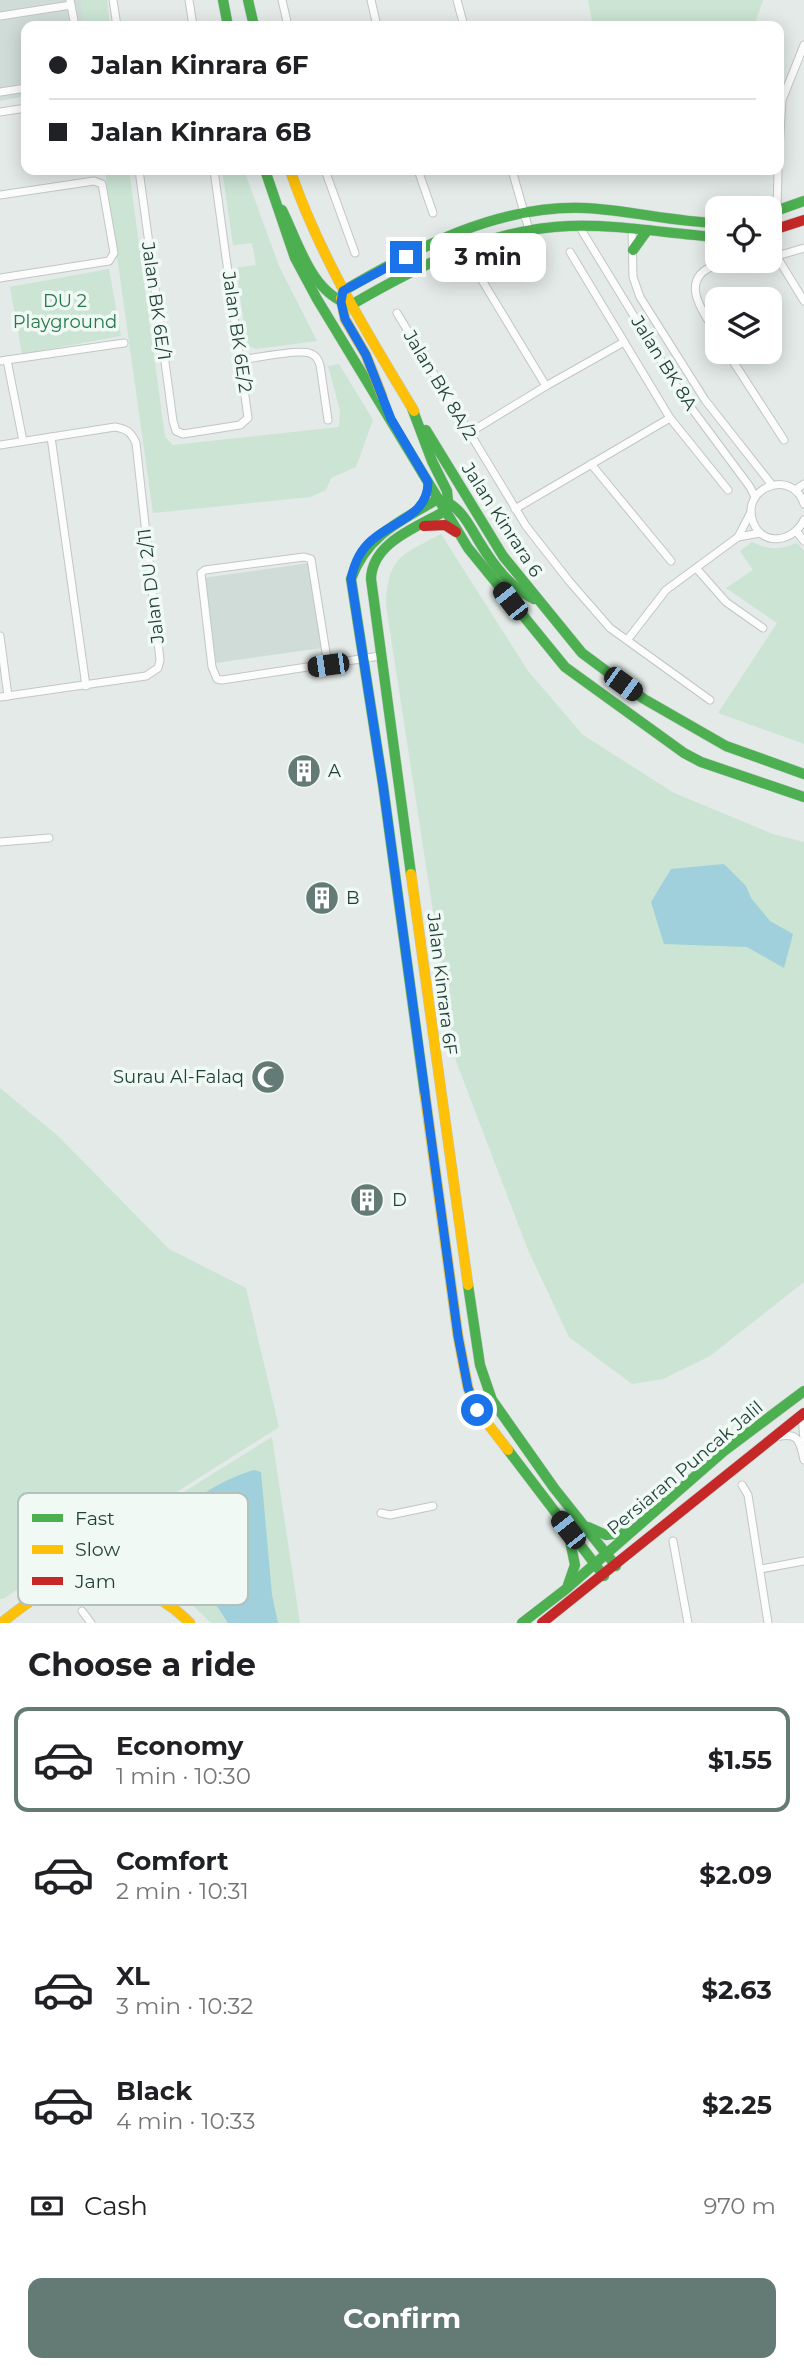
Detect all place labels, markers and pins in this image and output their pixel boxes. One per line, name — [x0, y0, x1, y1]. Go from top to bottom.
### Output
building icon: A — [285, 752, 323, 790]
place label: A — [328, 760, 341, 782]
building icon: B — [303, 879, 341, 917]
place label: B — [346, 887, 360, 909]
mosque icon: Surau Al-Falaq — [249, 1058, 287, 1096]
place label: Surau Al-Falaq — [113, 1066, 244, 1088]
building icon: D — [348, 1181, 386, 1219]
place label: D — [392, 1189, 407, 1211]

